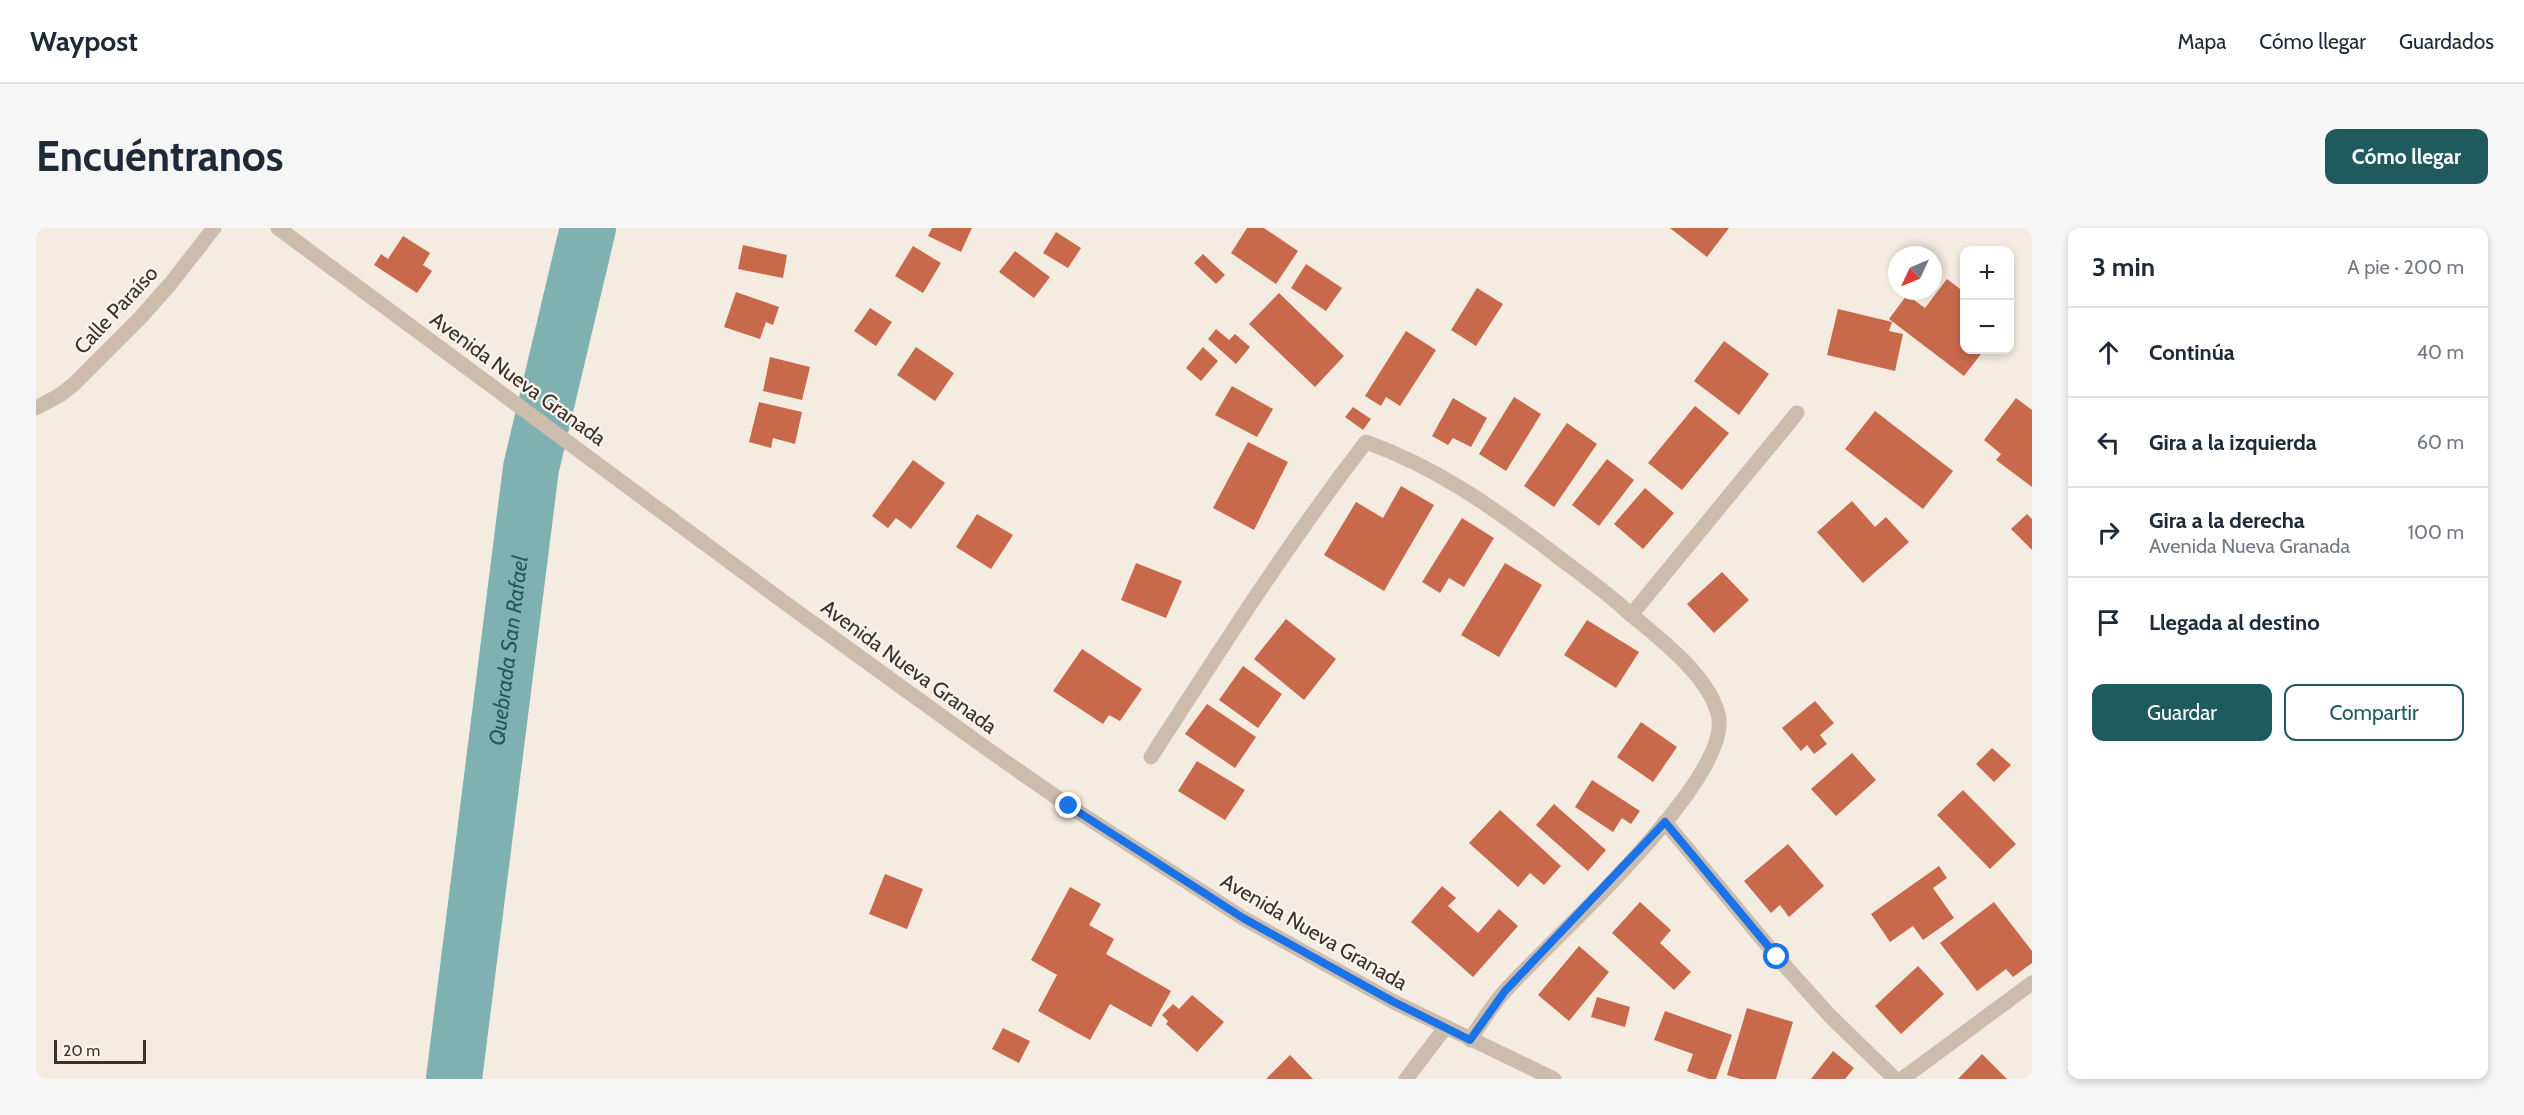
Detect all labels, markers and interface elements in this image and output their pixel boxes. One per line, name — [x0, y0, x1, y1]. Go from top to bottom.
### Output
text: Waypost — [30, 24, 138, 58]
text: Mapa — [2178, 29, 2226, 54]
text: Cómo llegar — [2259, 29, 2366, 54]
text: Guardados — [2399, 29, 2494, 54]
button: Cómo llegar — [2325, 129, 2488, 184]
text: Encuéntranos — [36, 130, 284, 182]
north arrow — [1888, 246, 1942, 300]
map controls — [1960, 246, 2014, 354]
button: + — [1960, 246, 2014, 300]
text: 3 min — [2092, 251, 2155, 283]
text: A pie · 200 m — [2347, 255, 2464, 279]
street label: Calle Paraíso — [69, 260, 163, 359]
button: − — [1960, 300, 2014, 354]
street label: Avenida Nueva Granada — [426, 306, 611, 451]
icon: ahead — [2092, 336, 2125, 369]
text: Continúa — [2149, 339, 2235, 366]
text: 40 m — [2416, 340, 2464, 364]
icon: left — [2092, 426, 2125, 459]
text: Gira a la izquierda — [2149, 429, 2317, 456]
text: 60 m — [2417, 430, 2464, 454]
text: Gira a la derecha — [2149, 507, 2305, 534]
icon: right — [2092, 516, 2125, 549]
text: 100 m — [2408, 520, 2464, 544]
text: Avenida Nueva Granada — [2149, 534, 2350, 558]
water label: Quebrada San Rafael — [483, 553, 534, 747]
street label: Avenida Nueva Granada — [817, 594, 1002, 739]
icon: arrive — [2092, 606, 2125, 639]
text: Llegada al destino — [2149, 609, 2320, 636]
button: Guardar — [2092, 684, 2272, 741]
button: Compartir — [2284, 684, 2464, 741]
route end — [1055, 792, 1081, 818]
street label: Avenida Nueva Granada — [1217, 868, 1412, 995]
route start — [1763, 943, 1789, 969]
scale bar — [54, 1037, 146, 1064]
text: 20 m — [63, 1041, 100, 1060]

